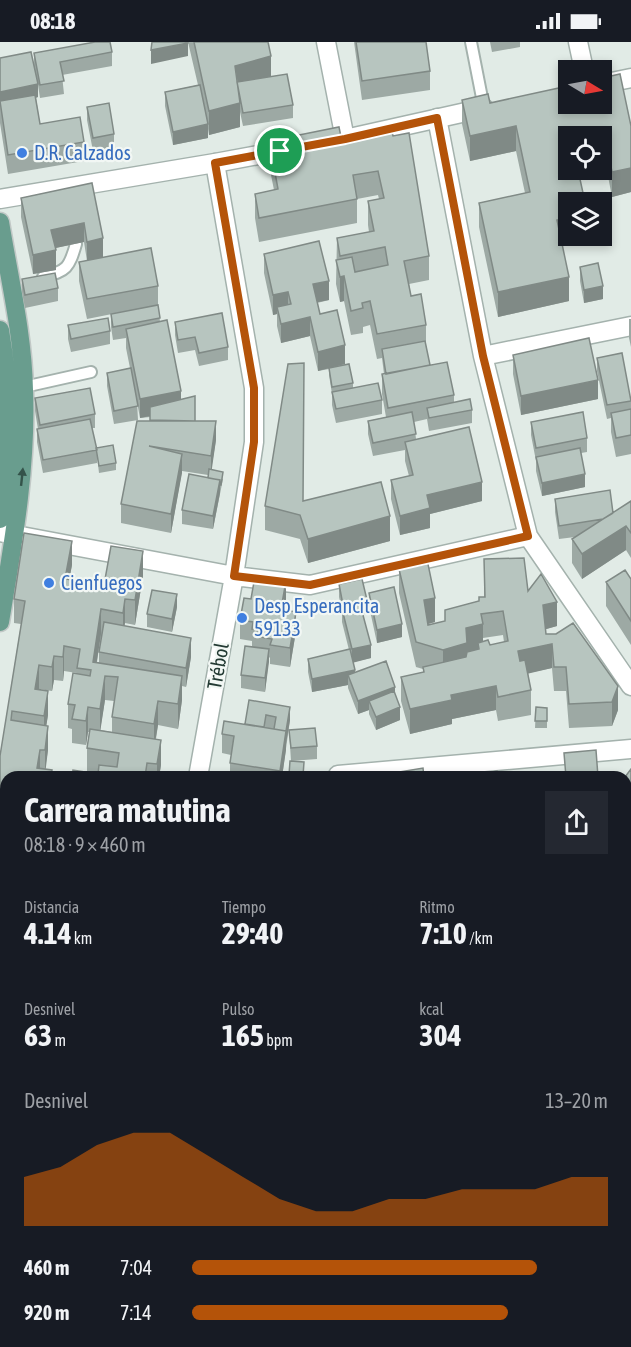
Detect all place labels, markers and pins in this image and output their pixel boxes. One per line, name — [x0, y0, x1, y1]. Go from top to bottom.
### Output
pin — [254, 125, 305, 176]
place label: D.R. Calzados — [34, 141, 131, 164]
marker: D.R. Calzados — [15, 146, 29, 160]
place label: Cienfuegos — [61, 571, 142, 594]
marker: Cienfuegos — [42, 576, 56, 590]
place label: Desp Esperancita 59133 — [254, 594, 379, 640]
marker: Desp Esperancita 59133 — [235, 611, 249, 625]

